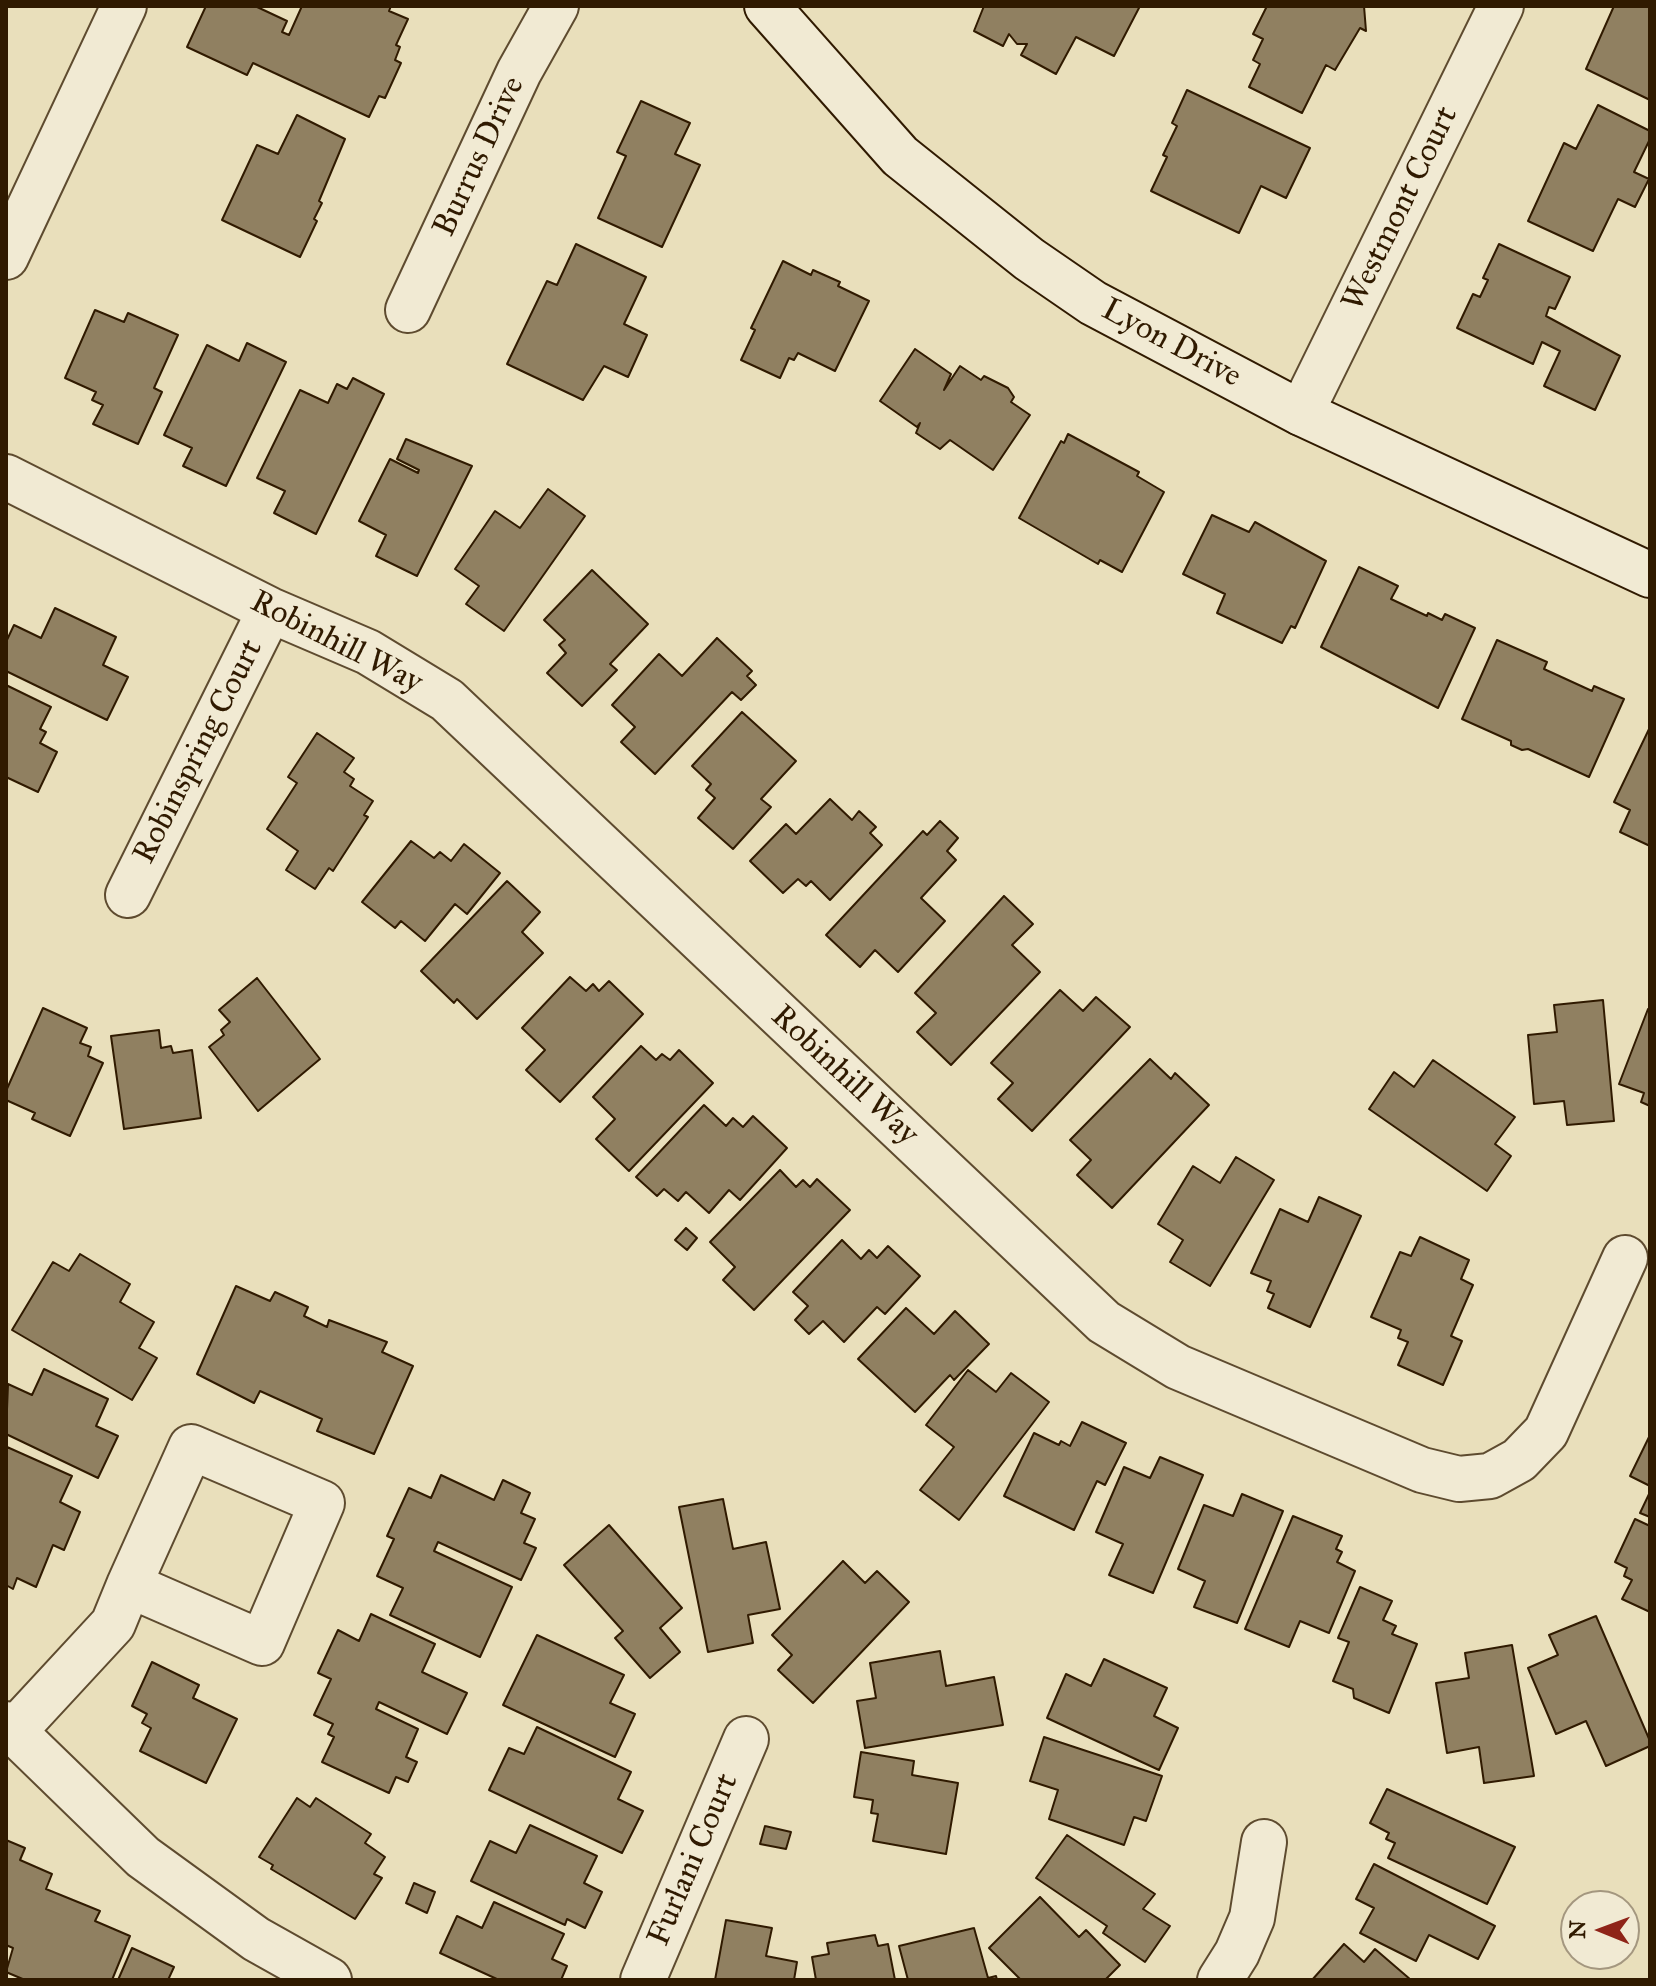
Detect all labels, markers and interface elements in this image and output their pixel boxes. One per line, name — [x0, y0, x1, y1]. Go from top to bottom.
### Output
street label: Burrus Drive — [426, 71, 534, 243]
street label: Westmont Court — [1335, 101, 1467, 317]
street label: Lyon Drive — [1095, 291, 1247, 397]
street label: Robinhill Way — [244, 583, 428, 703]
street label: Robinspring Court — [126, 634, 272, 870]
street label: Robinhill Way — [762, 998, 926, 1154]
street label: Furlani Court — [641, 1768, 747, 1952]
north arrow — [1560, 1890, 1640, 1970]
text: N — [1564, 1920, 1591, 1939]

